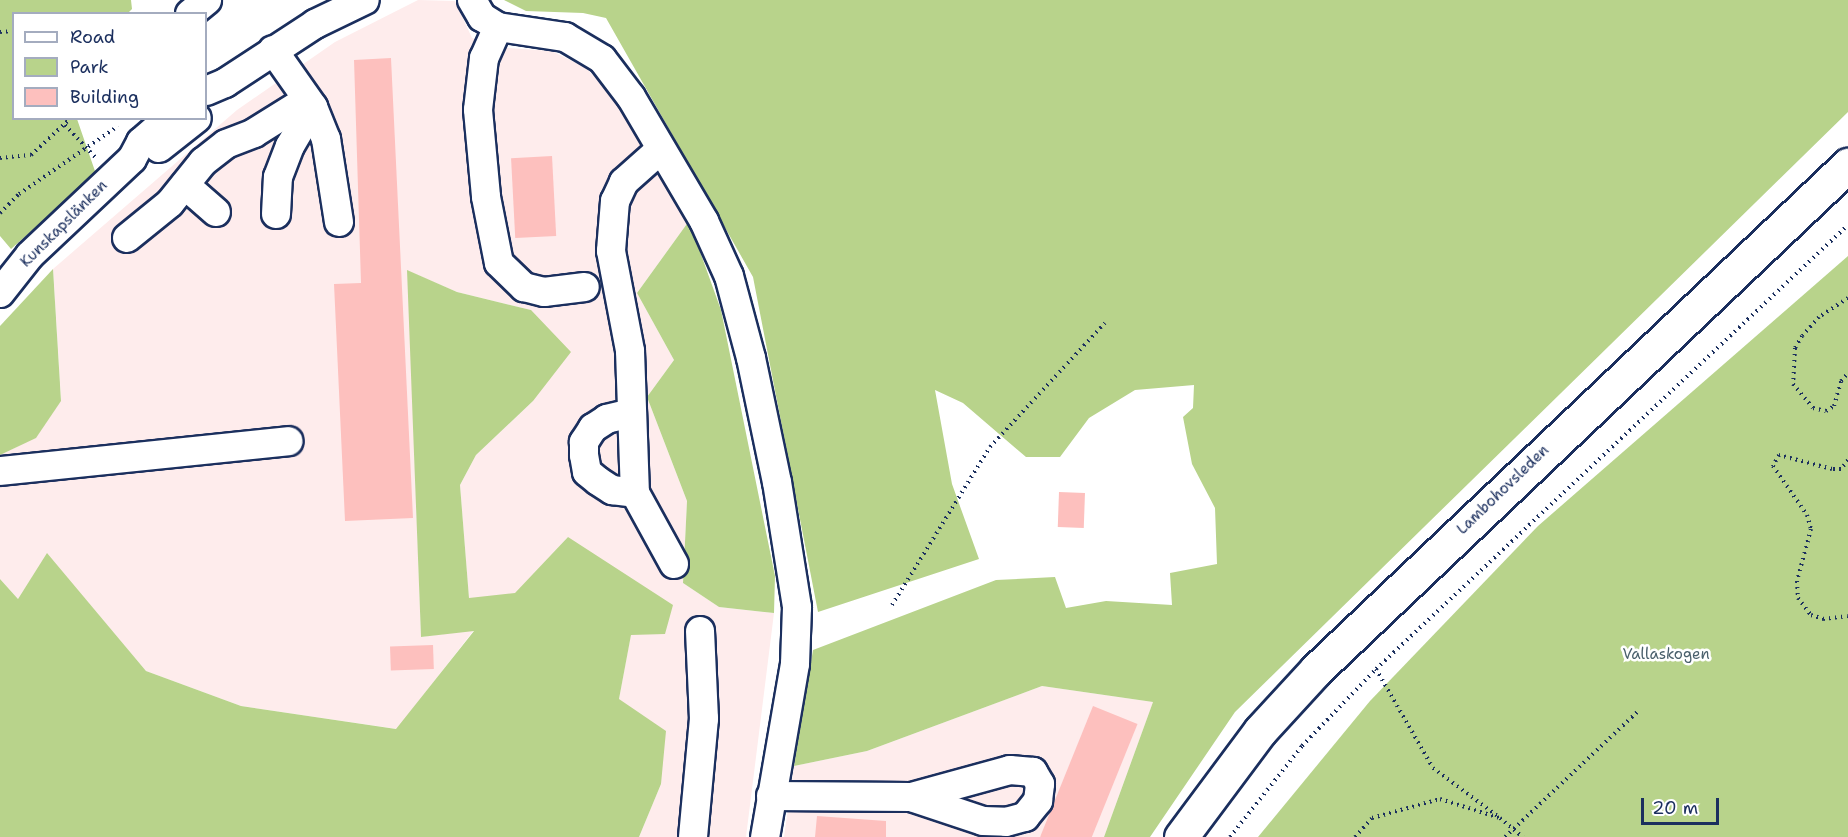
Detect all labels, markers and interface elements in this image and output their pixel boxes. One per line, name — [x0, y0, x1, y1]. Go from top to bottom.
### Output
legend — [12, 12, 207, 120]
text: Road — [70, 25, 115, 49]
text: Park — [70, 55, 109, 79]
text: Building — [70, 85, 139, 109]
street label: Kunskapslänken — [17, 177, 111, 271]
street label: Lambohovsleden — [1453, 442, 1553, 538]
park label: Vallaskogen — [1622, 646, 1710, 664]
scale bar — [1644, 786, 1722, 824]
text: 20 m — [1652, 796, 1698, 820]

